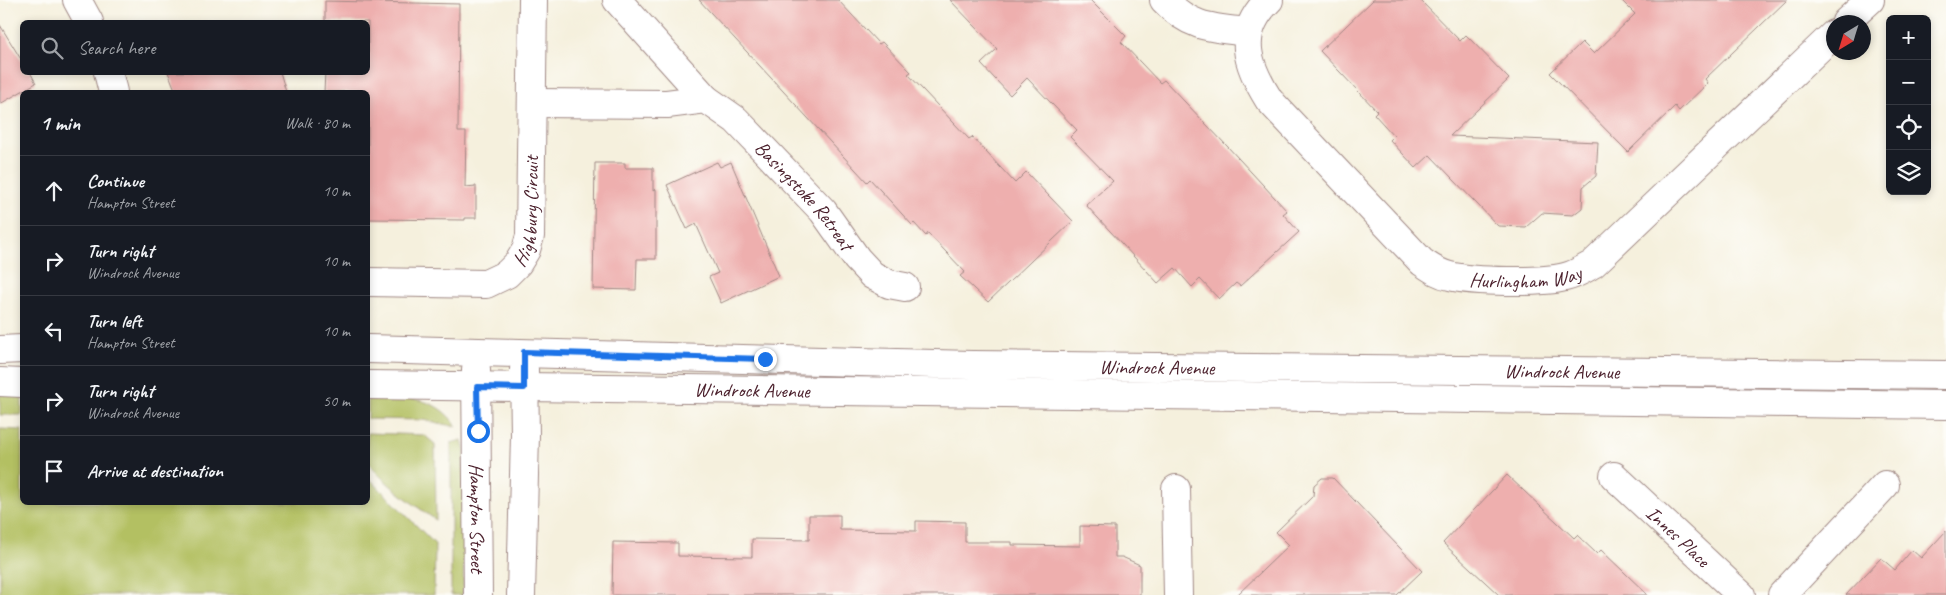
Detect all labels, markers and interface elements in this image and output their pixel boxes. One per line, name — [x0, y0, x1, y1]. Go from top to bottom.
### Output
north arrow — [1826, 15, 1871, 60]
map controls — [1886, 15, 1931, 195]
button: + — [1886, 15, 1931, 60]
search box — [20, 20, 370, 75]
icon: search — [38, 34, 66, 62]
text: Search here — [78, 36, 155, 60]
button: − — [1886, 60, 1931, 105]
button: locate — [1886, 105, 1931, 150]
text: 1 min — [40, 110, 80, 136]
text: Walk · 80 m — [285, 113, 350, 133]
street label: Basingstoke Retreat — [750, 136, 861, 258]
button: layers — [1886, 150, 1931, 195]
street label: Highbury Circuit — [507, 153, 544, 271]
text: Continue — [87, 169, 144, 193]
icon: ahead — [40, 177, 68, 205]
text: 10 m — [323, 181, 350, 201]
text: Hampton Street — [87, 193, 175, 213]
text: Turn right — [87, 239, 154, 263]
icon: right — [40, 247, 68, 275]
text: 10 m — [323, 251, 350, 271]
street label: Hurlingham Way — [1468, 260, 1588, 294]
text: Windrock Avenue — [87, 263, 179, 283]
text: Turn left — [87, 309, 142, 333]
icon: left — [40, 317, 68, 345]
text: 10 m — [323, 321, 350, 341]
text: Hampton Street — [87, 333, 175, 353]
route end — [754, 348, 777, 371]
street label: Windrock Avenue — [1099, 354, 1216, 381]
street label: Windrock Avenue — [1504, 358, 1621, 385]
street label: Windrock Avenue — [694, 377, 811, 404]
text: Turn right — [87, 379, 154, 403]
icon: right — [40, 387, 68, 415]
text: 50 m — [323, 391, 350, 411]
text: Windrock Avenue — [87, 403, 179, 423]
route start — [467, 420, 490, 443]
icon: arrive — [40, 457, 68, 485]
text: Arrive at destination — [87, 459, 223, 483]
street label: Hampton Street — [464, 463, 490, 575]
street label: Innes Place — [1641, 501, 1716, 573]

